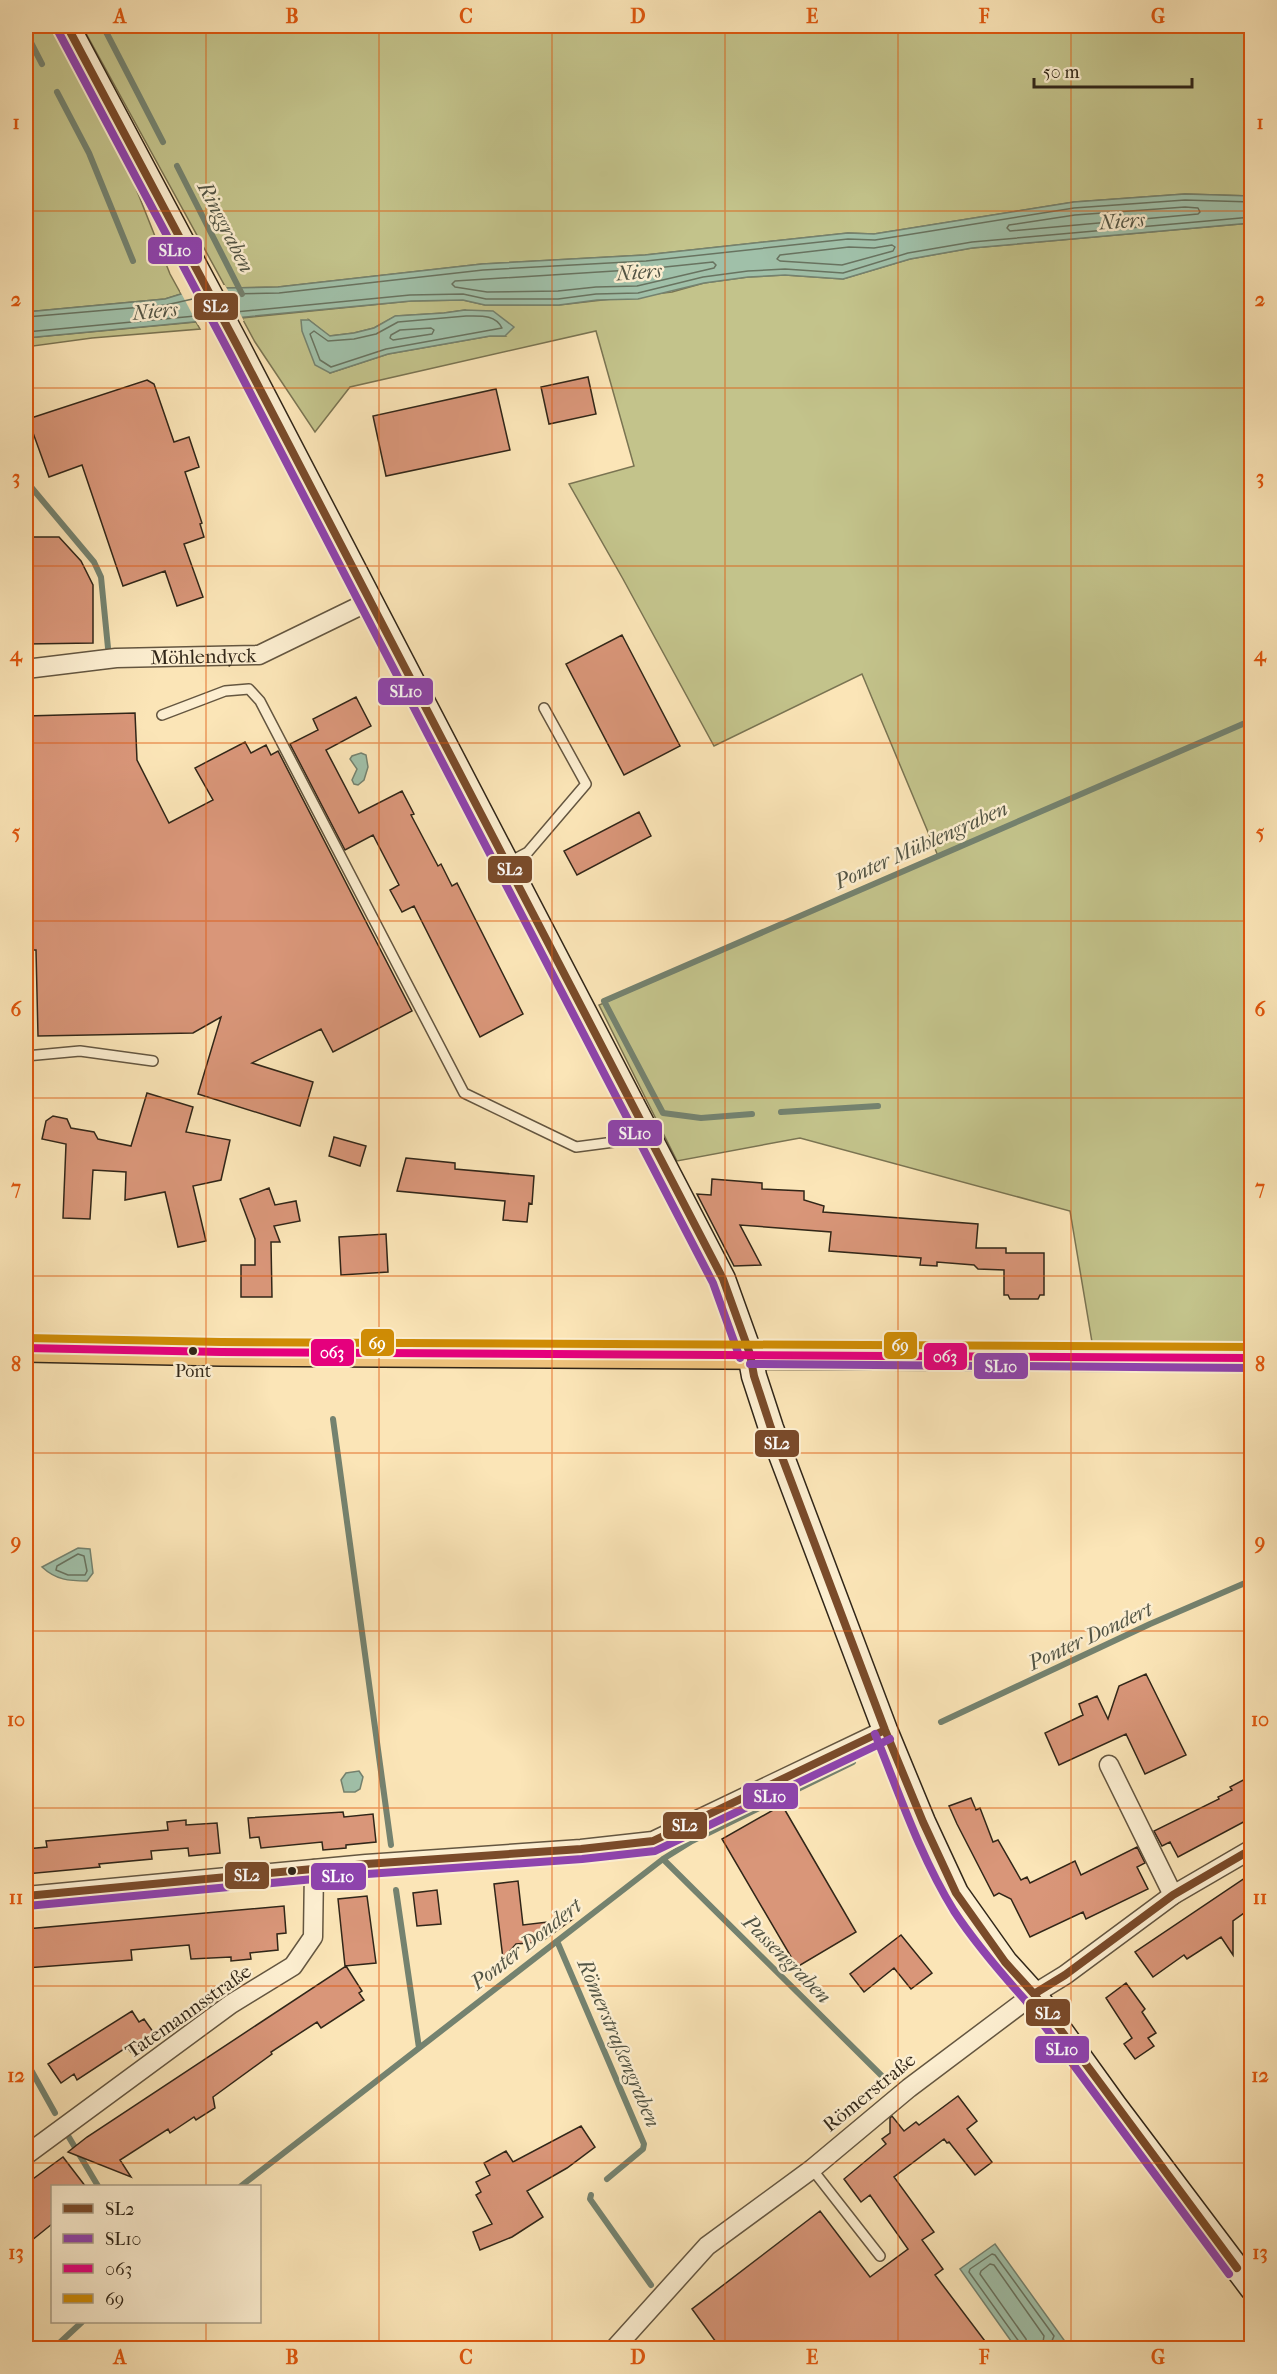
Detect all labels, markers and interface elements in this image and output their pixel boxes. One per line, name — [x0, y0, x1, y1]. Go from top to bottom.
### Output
text: A — [112, 5, 128, 28]
text: B — [285, 5, 299, 28]
text: C — [459, 5, 473, 28]
text: D — [630, 5, 646, 28]
text: E — [806, 5, 818, 28]
text: F — [978, 5, 990, 28]
text: G — [1151, 5, 1165, 28]
scale bar — [1034, 51, 1192, 89]
text: 50 m — [1043, 62, 1080, 83]
text: 1 — [12, 111, 20, 134]
text: 1 — [1256, 111, 1264, 134]
water label: Ringgraben — [192, 176, 259, 277]
water label: Niers — [1098, 207, 1146, 235]
line badge: SL10 — [147, 236, 203, 265]
text: SL10 — [159, 241, 191, 260]
water label: Niers — [615, 258, 663, 286]
text: 2 — [11, 288, 21, 311]
text: 2 — [1255, 288, 1265, 311]
line badge: SL2 — [193, 292, 239, 321]
water label: Niers — [130, 297, 179, 325]
text: SL2 — [203, 297, 229, 316]
text: 3 — [12, 466, 20, 489]
text: 3 — [1256, 466, 1264, 489]
text: 4 — [9, 643, 23, 667]
text: 4 — [1253, 643, 1267, 667]
street label: Möhlendyck — [150, 644, 257, 669]
line badge: SL10 — [377, 677, 434, 706]
text: SL10 — [390, 682, 422, 701]
water label: Ponter Mühlengraben — [830, 796, 1012, 894]
text: 5 — [12, 821, 21, 844]
text: 5 — [1256, 821, 1265, 844]
line badge: SL2 — [487, 855, 533, 884]
text: SL2 — [497, 860, 523, 879]
text: 6 — [11, 998, 23, 1021]
text: 6 — [1255, 998, 1267, 1021]
line badge: SL10 — [607, 1119, 663, 1147]
text: SL10 — [619, 1124, 651, 1143]
text: 7 — [10, 1176, 21, 1199]
text: 7 — [1254, 1176, 1265, 1199]
line badge: 69 — [360, 1328, 395, 1357]
line badge: 69 — [883, 1331, 918, 1360]
text: 69 — [368, 1334, 386, 1354]
text: 69 — [891, 1336, 909, 1356]
line badge: 063 — [310, 1338, 355, 1367]
line badge: 063 — [923, 1342, 968, 1371]
text: 063 — [320, 1343, 344, 1363]
marker: Pont — [187, 1345, 199, 1357]
text: 063 — [933, 1347, 957, 1367]
line badge: SL10 — [973, 1352, 1029, 1380]
text: 8 — [11, 1353, 21, 1376]
text: 8 — [1255, 1353, 1265, 1376]
text: SL10 — [985, 1357, 1017, 1376]
place label: Pont — [175, 1361, 212, 1382]
line badge: SL2 — [754, 1429, 800, 1458]
text: SL2 — [764, 1434, 790, 1453]
text: 9 — [10, 1531, 21, 1554]
text: 9 — [1254, 1531, 1265, 1554]
water label: Ponter Dondert — [1023, 1596, 1157, 1676]
text: 10 — [7, 1708, 25, 1731]
text: 10 — [1251, 1708, 1269, 1731]
line badge: SL10 — [742, 1782, 799, 1810]
text: SL10 — [754, 1787, 786, 1806]
line badge: SL2 — [662, 1811, 708, 1840]
text: SL2 — [672, 1816, 698, 1835]
line badge: SL2 — [224, 1861, 270, 1890]
line badge: SL10 — [310, 1862, 367, 1891]
unlabelled marker — [286, 1865, 298, 1877]
text: SL2 — [234, 1866, 260, 1885]
text: SL10 — [322, 1867, 354, 1886]
text: 11 — [9, 1886, 23, 1909]
text: 11 — [1253, 1886, 1267, 1909]
water label: Ponter Dondert — [465, 1892, 587, 1995]
water label: Passengraben — [737, 1909, 836, 2008]
water label: Römerstraßengraben — [572, 1953, 665, 2131]
street label: Tatemannsstraße — [121, 1960, 255, 2063]
line badge: SL2 — [1025, 1998, 1071, 2027]
text: SL2 — [1035, 2004, 1061, 2023]
line badge: SL10 — [1034, 2035, 1090, 2064]
text: SL10 — [1046, 2040, 1078, 2059]
street label: Römerstraße — [818, 2048, 920, 2137]
text: 12 — [7, 2064, 25, 2087]
text: 12 — [1251, 2064, 1269, 2087]
legend — [51, 2185, 261, 2323]
text: SL2 — [105, 2199, 134, 2220]
text: SL10 — [105, 2229, 141, 2250]
text: 13 — [8, 2241, 24, 2264]
text: 13 — [1252, 2241, 1268, 2264]
text: 063 — [105, 2259, 132, 2280]
text: 69 — [105, 2289, 124, 2310]
text: A — [112, 2346, 128, 2369]
text: B — [285, 2346, 299, 2369]
text: C — [459, 2346, 473, 2369]
text: D — [630, 2346, 646, 2369]
text: E — [806, 2346, 818, 2369]
text: F — [978, 2346, 990, 2369]
text: G — [1151, 2346, 1165, 2369]

